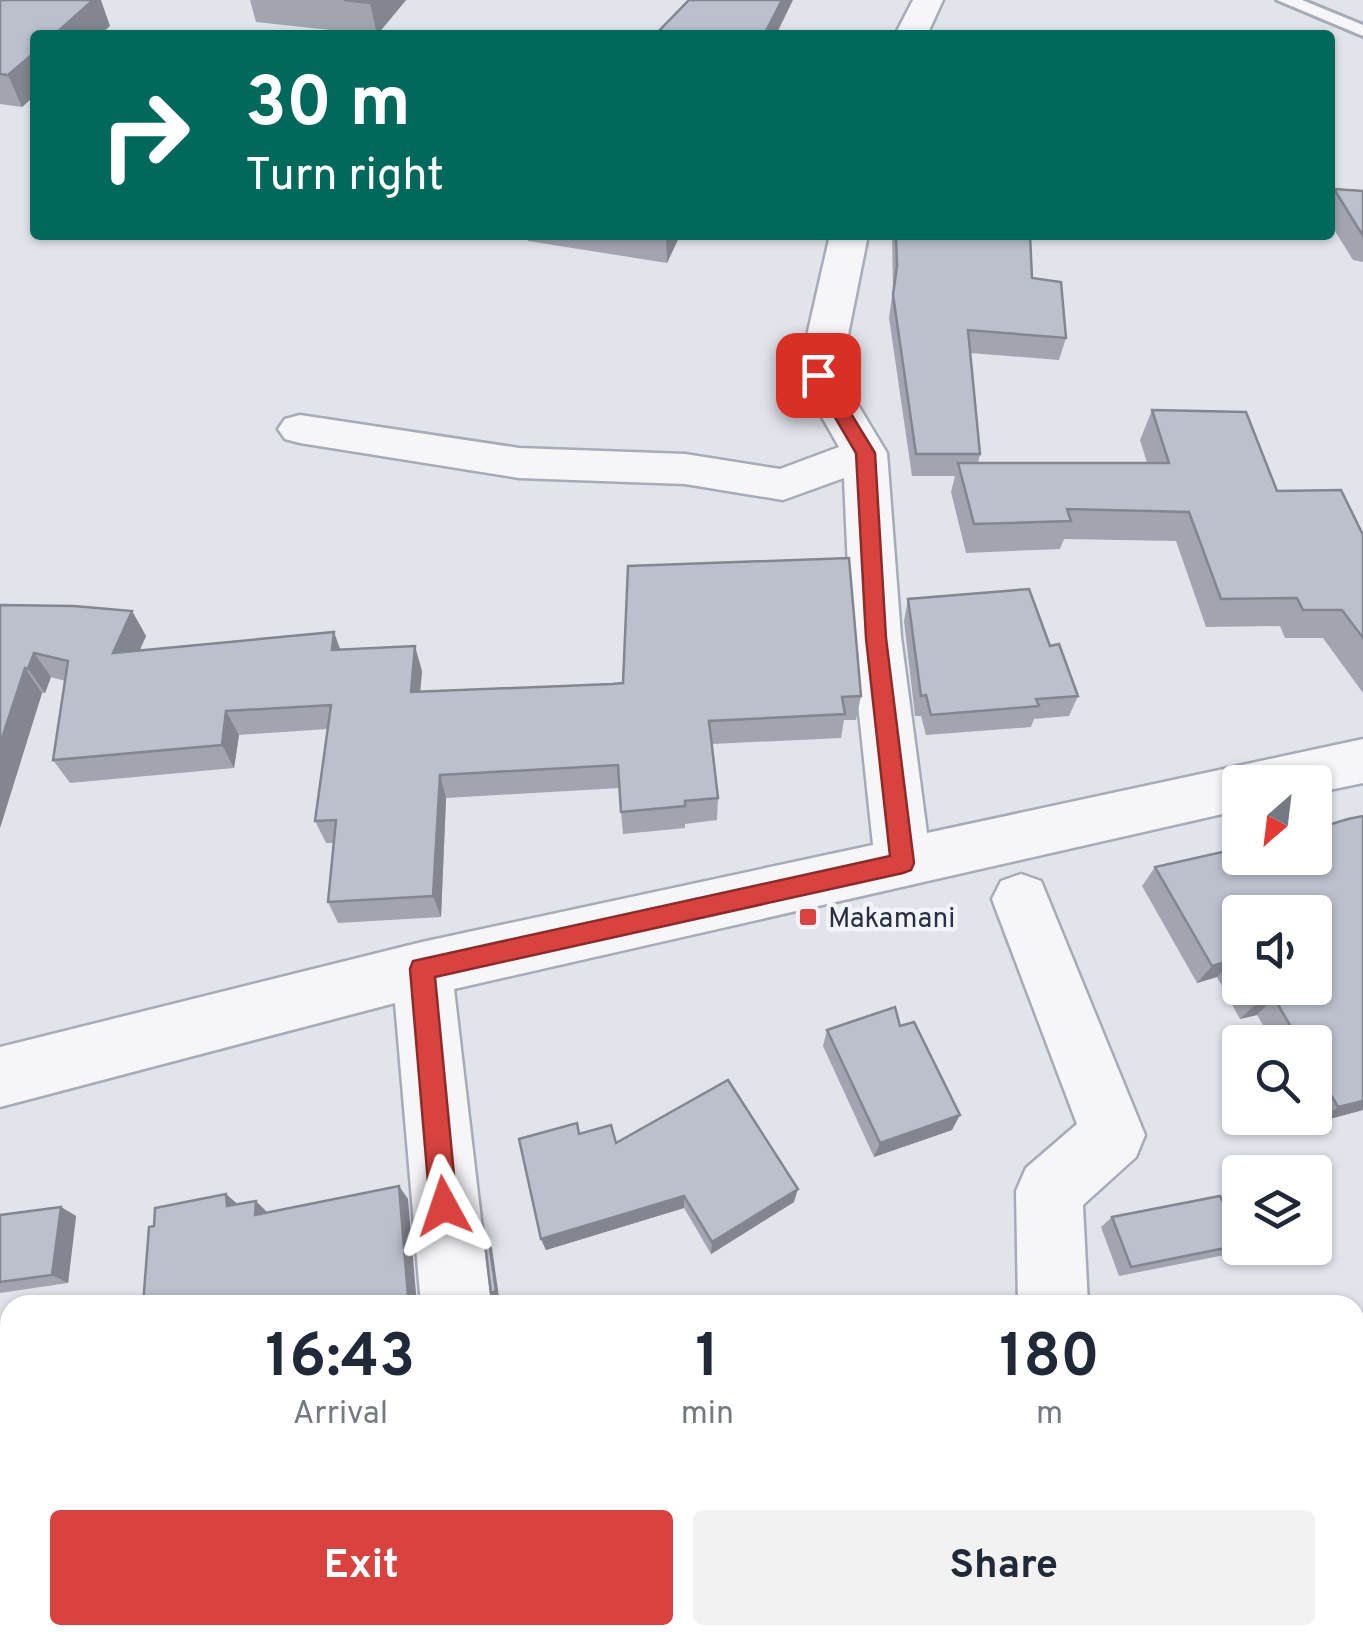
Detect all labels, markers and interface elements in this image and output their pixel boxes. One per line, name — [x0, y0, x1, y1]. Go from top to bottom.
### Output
text: 30 m — [245, 62, 411, 151]
icon: right — [80, 70, 210, 200]
text: Turn right — [245, 149, 444, 206]
pin — [776, 333, 861, 418]
icon: arrive — [791, 348, 846, 403]
north arrow — [1222, 765, 1332, 875]
map controls — [1222, 765, 1332, 1265]
button: sound — [1222, 895, 1332, 1005]
place label: Makamani — [828, 902, 955, 938]
marker: Makamani — [797, 906, 819, 928]
button: search — [1222, 1025, 1332, 1135]
position arrow — [392, 1154, 496, 1258]
button: layers — [1222, 1155, 1332, 1265]
text: 16:43 — [265, 1322, 415, 1398]
text: 1 — [695, 1322, 719, 1398]
text: 180 — [999, 1322, 1100, 1398]
text: Arrival — [293, 1395, 388, 1435]
text: min — [681, 1395, 734, 1435]
text: m — [1036, 1395, 1063, 1435]
button: Exit — [50, 1510, 673, 1625]
button: Share — [693, 1510, 1315, 1625]

